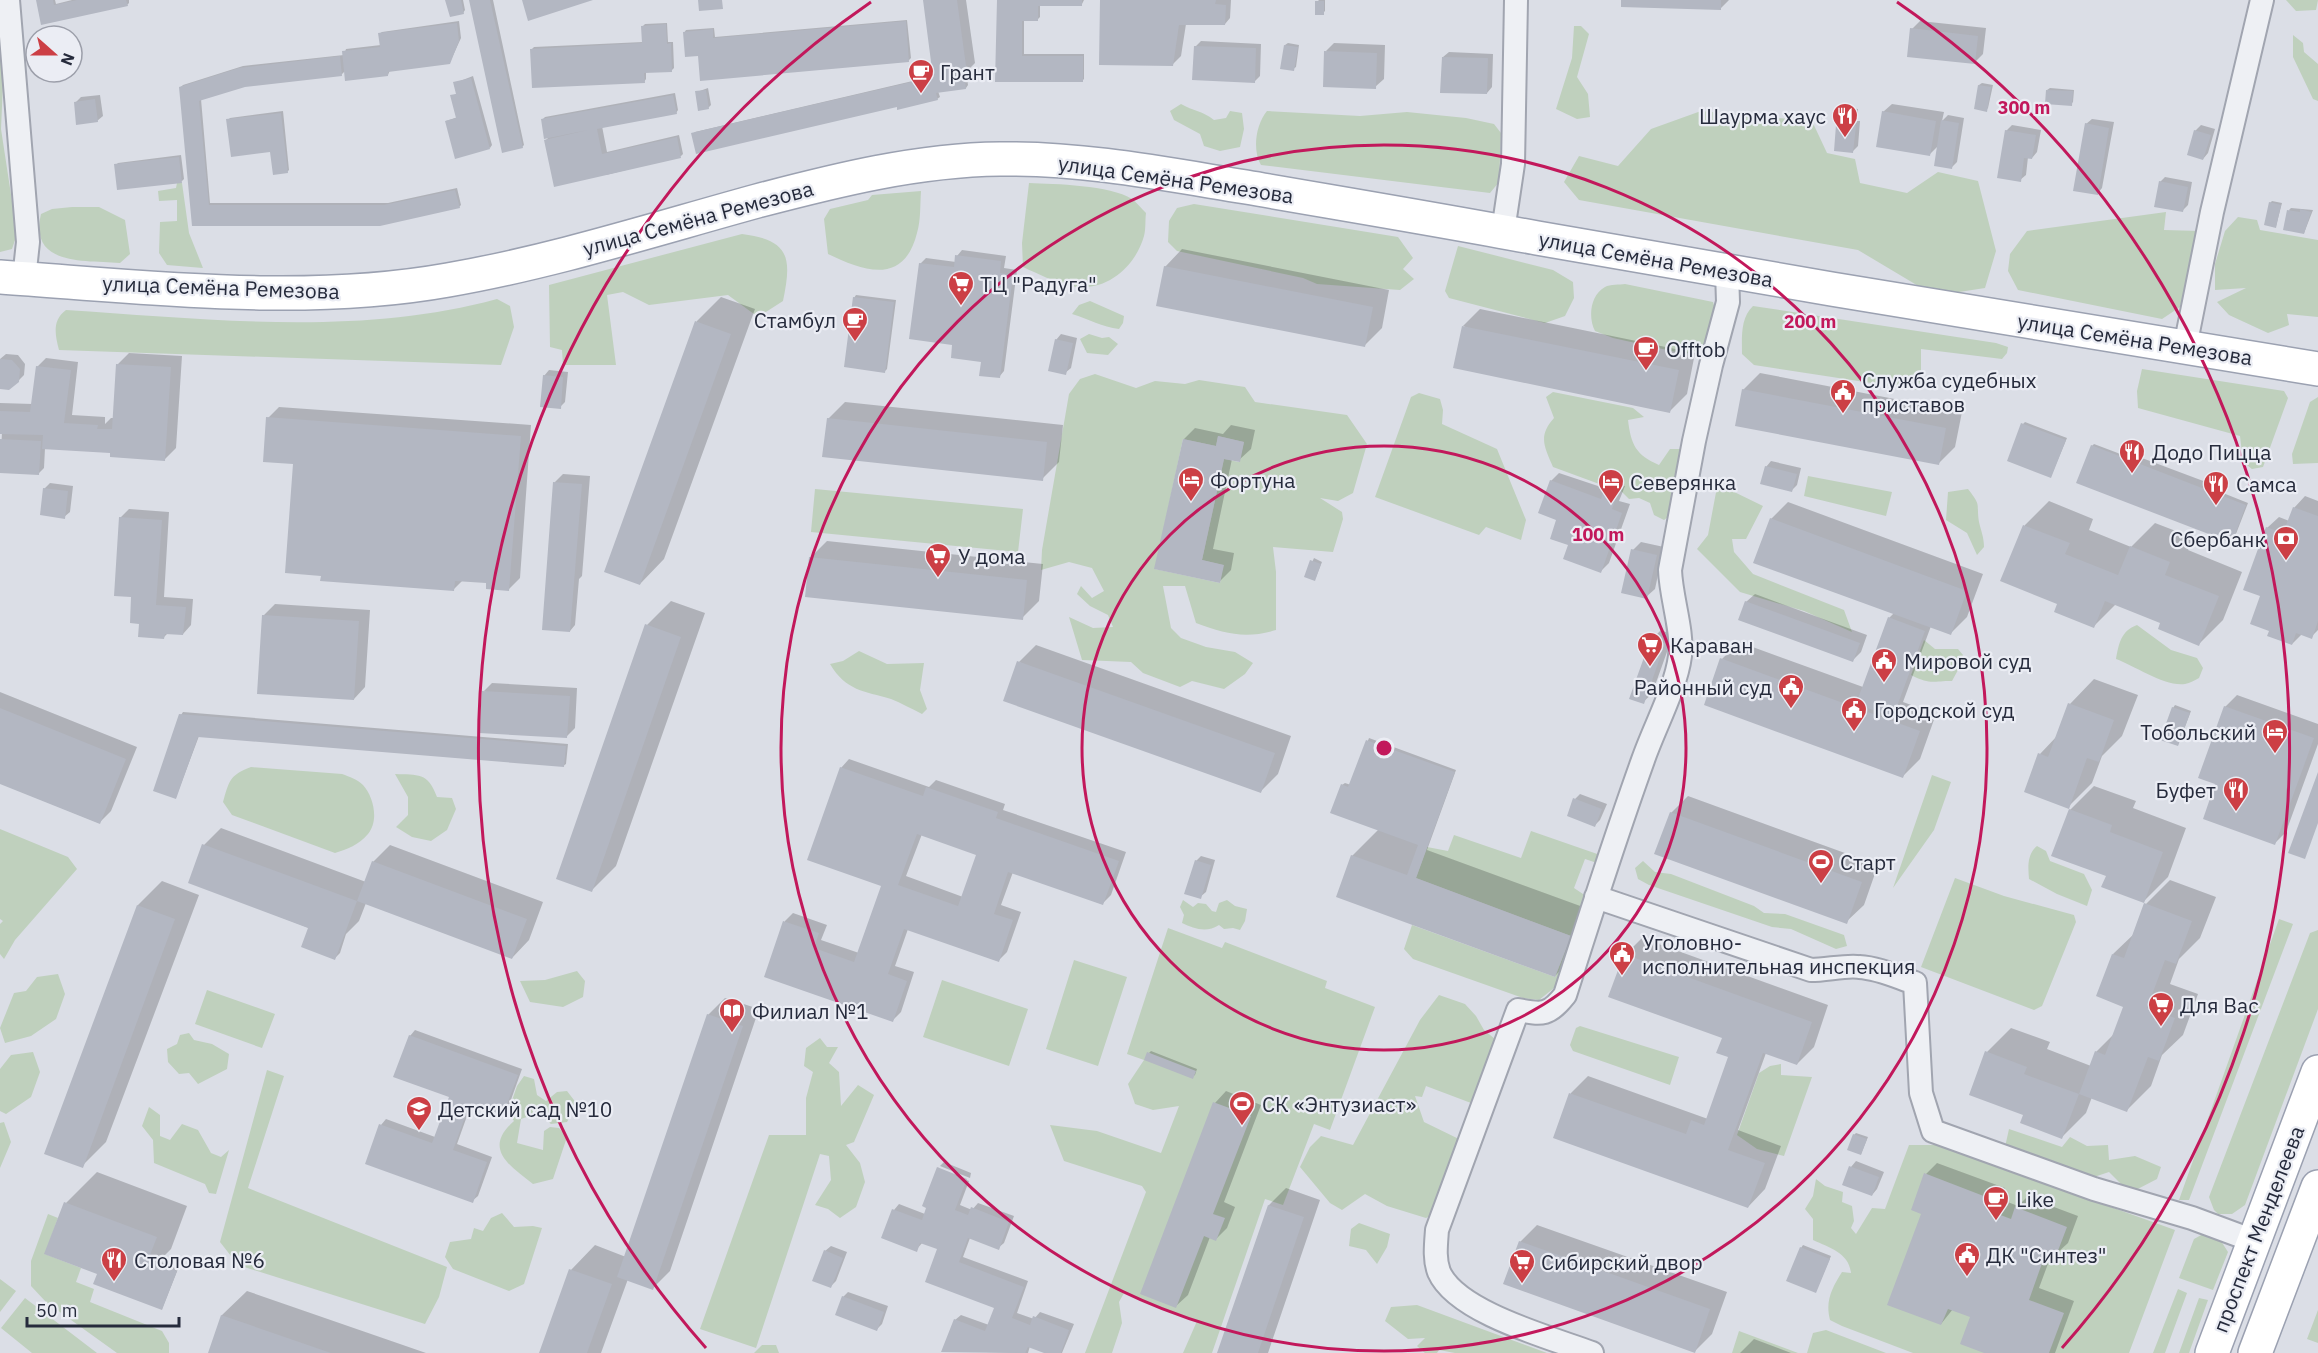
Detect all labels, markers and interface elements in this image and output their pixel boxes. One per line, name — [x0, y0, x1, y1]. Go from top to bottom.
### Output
north arrow — [24, 24, 84, 84]
text: N — [57, 50, 79, 68]
cafe icon: Грант — [906, 57, 936, 95]
place label: Грант — [940, 58, 995, 86]
text: 300 m — [1998, 96, 2050, 119]
restaurant icon: Шаурма хаус — [1830, 101, 1860, 139]
place label: Шаурма хаус — [1699, 102, 1826, 130]
street label: улица Семёна Ремезова — [1056, 149, 1296, 209]
street label: улица Семёна Ремезова — [580, 174, 816, 262]
street label: улица Семёна Ремезова — [1537, 225, 1775, 293]
street label: улица Семёна Ремезова — [102, 269, 340, 305]
supermarket icon: ТЦ "Радуга" — [946, 269, 976, 307]
place label: ТЦ "Радуга" — [980, 270, 1097, 298]
cafe icon: Стамбул — [840, 305, 870, 343]
place label: Стамбул — [754, 306, 836, 334]
street label: улица Семёна Ремезова — [2016, 307, 2254, 371]
text: 200 m — [1784, 310, 1836, 333]
cafe icon: Offtob — [1631, 334, 1661, 372]
place label: Offtob — [1666, 335, 1726, 363]
place label: Служба судебных приставов — [1862, 366, 2037, 418]
public building icon: Служба судебных приставов — [1828, 377, 1858, 415]
restaurant icon: Додо Пицца — [2117, 437, 2147, 475]
place label: Додо Пицца — [2152, 438, 2271, 466]
hotel icon: Фортуна — [1176, 465, 1206, 503]
place label: Фортуна — [1210, 466, 1296, 494]
hotel icon: Северянка — [1596, 467, 1626, 505]
place label: Северянка — [1630, 468, 1736, 496]
restaurant icon: Самса — [2201, 469, 2231, 507]
place label: Самса — [2236, 470, 2297, 498]
text: 100 m — [1572, 523, 1624, 546]
bank icon: Сбербанк — [2271, 524, 2301, 562]
place label: Сбербанк — [2170, 525, 2266, 553]
supermarket icon: У дома — [923, 541, 953, 579]
place label: У дома — [958, 542, 1026, 570]
supermarket icon: Караван — [1635, 630, 1665, 668]
place label: Караван — [1670, 631, 1754, 659]
public building icon: Мировой суд — [1869, 646, 1899, 684]
place label: Мировой суд — [1904, 647, 2031, 675]
public building icon: Районный суд — [1776, 672, 1806, 710]
place label: Районный суд — [1634, 673, 1772, 701]
public building icon: Городской суд — [1839, 695, 1869, 733]
place label: Городской суд — [1874, 696, 2015, 724]
hotel icon: Тобольский — [2260, 717, 2290, 755]
place label: Тобольский — [2140, 718, 2256, 746]
centre of rings — [1374, 738, 1394, 758]
restaurant icon: Буфет — [2221, 775, 2251, 813]
place label: Буфет — [2156, 776, 2216, 804]
sports icon: Старт — [1806, 847, 1836, 885]
place label: Старт — [1840, 848, 1896, 876]
place label: Уголовно- исполнительная инспекция — [1642, 928, 1915, 980]
public building icon: Уголовно- исполнительная инспекция — [1607, 939, 1637, 977]
supermarket icon: Для Вас — [2146, 990, 2176, 1028]
place label: Для Вас — [2180, 991, 2259, 1019]
library icon: Филиал №1 — [717, 996, 747, 1034]
place label: Филиал №1 — [752, 997, 869, 1025]
sports icon: СК «Энтузиаст» — [1227, 1089, 1257, 1127]
place label: СК «Энтузиаст» — [1262, 1090, 1416, 1118]
school or university icon: Детский сад №10 — [404, 1094, 434, 1132]
place label: Детский сад №10 — [438, 1095, 612, 1123]
street label: проспект Менделеева — [2206, 1122, 2310, 1336]
cafe icon: Like — [1981, 1184, 2011, 1222]
place label: Like — [2016, 1185, 2054, 1213]
public building icon: ДК "Синтез" — [1952, 1240, 1982, 1278]
place label: ДК "Синтез" — [1986, 1241, 2107, 1269]
restaurant icon: Столовая №6 — [99, 1245, 129, 1283]
place label: Столовая №6 — [134, 1246, 265, 1274]
supermarket icon: Сибирский двор — [1507, 1247, 1537, 1285]
place label: Сибирский двор — [1541, 1248, 1703, 1276]
scale bar — [27, 1290, 178, 1328]
text: 50 m — [36, 1299, 78, 1322]

